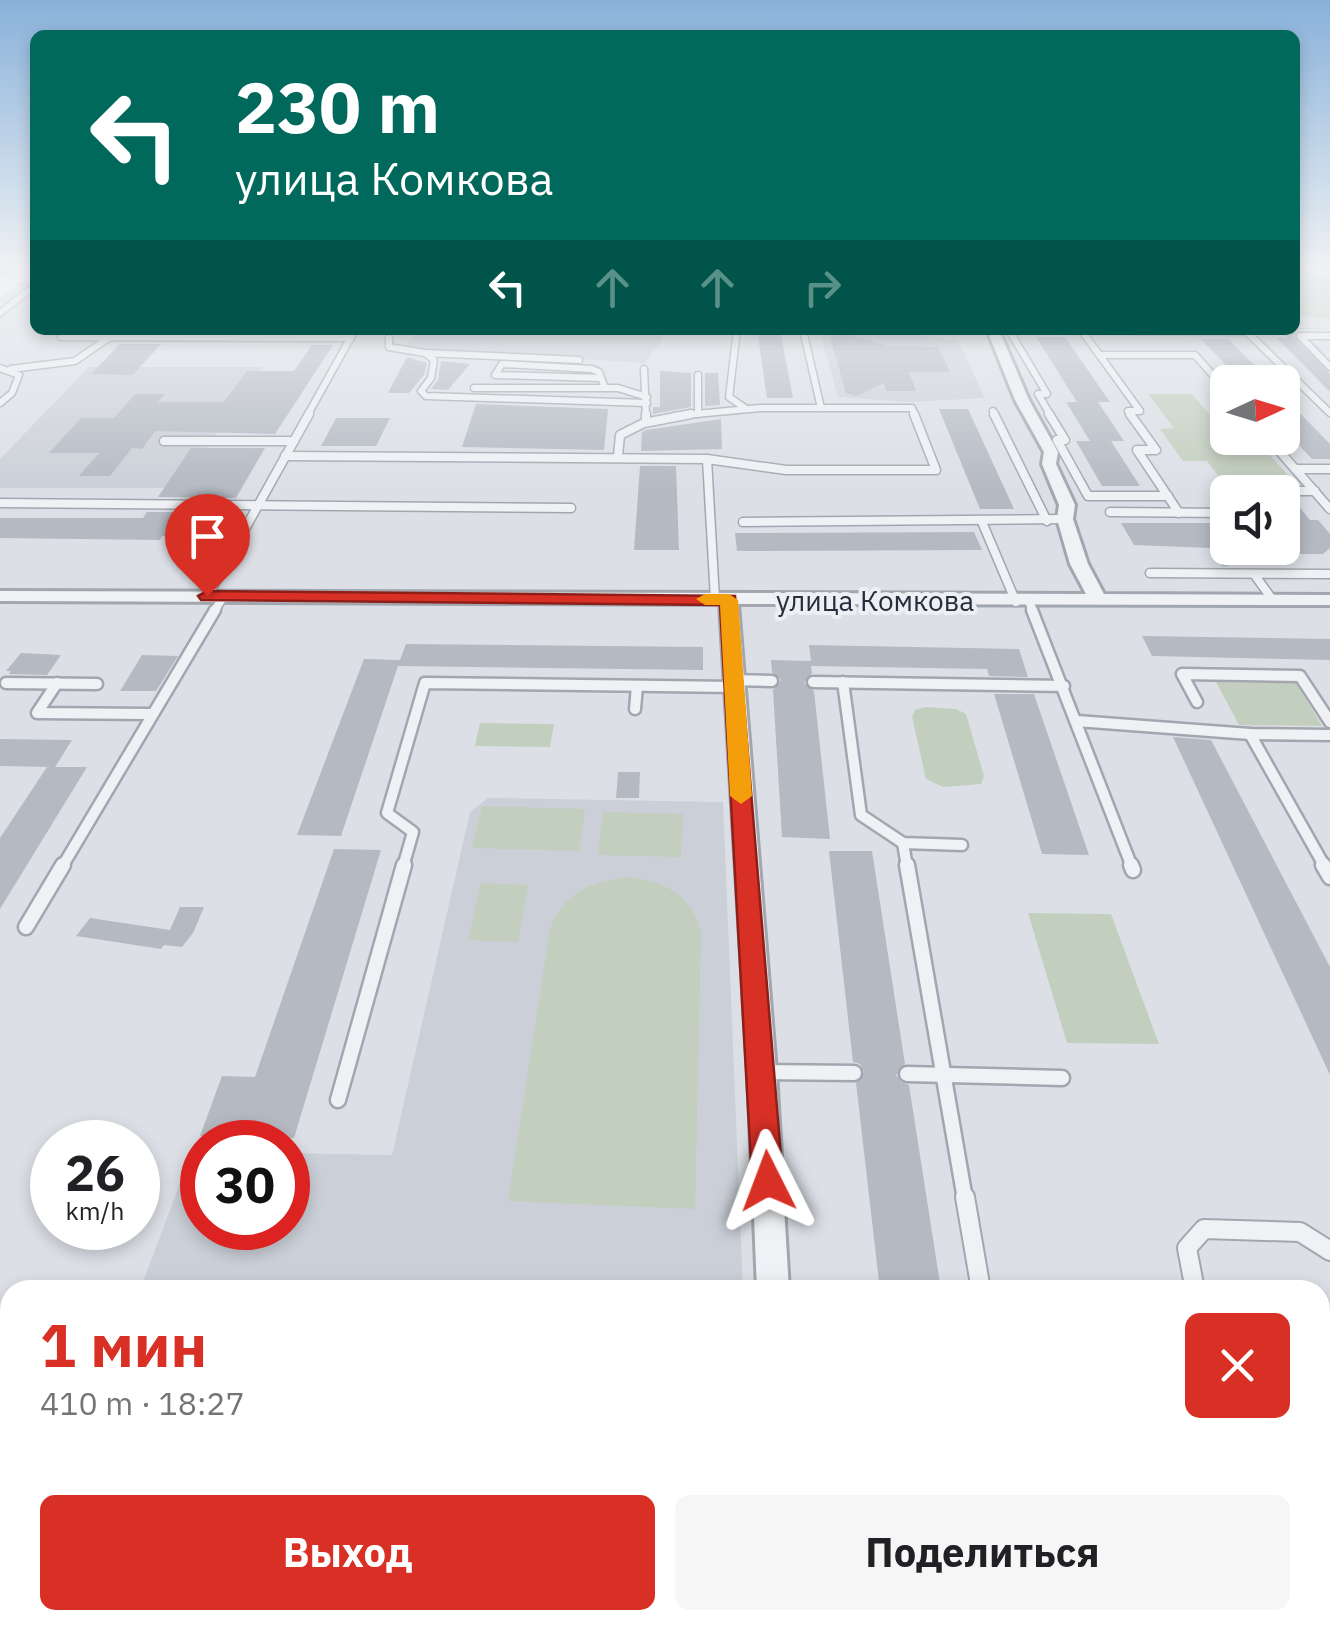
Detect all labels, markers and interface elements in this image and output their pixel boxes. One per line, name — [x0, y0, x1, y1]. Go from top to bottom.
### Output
text: 230 m — [235, 61, 440, 152]
icon: left — [70, 70, 200, 200]
text: улица Комкова — [235, 149, 554, 207]
icon: left — [480, 260, 535, 315]
icon: ahead — [585, 260, 640, 315]
icon: ahead — [690, 260, 745, 315]
icon: right — [795, 260, 850, 315]
north arrow — [1210, 365, 1300, 455]
map controls — [1210, 365, 1300, 565]
button: sound — [1210, 475, 1300, 565]
pin — [165, 494, 250, 597]
icon: arrive — [180, 509, 235, 564]
street label: улица Комкова — [776, 582, 974, 619]
speed limit sign: 30 — [180, 1120, 310, 1250]
position arrow — [716, 1129, 820, 1233]
text: 26 — [65, 1140, 125, 1205]
text: km/h — [66, 1194, 124, 1227]
text: 1 мин — [40, 1305, 207, 1384]
button: close — [1185, 1313, 1290, 1418]
text: 410 m · 18:27 — [40, 1382, 245, 1424]
button: Выход — [40, 1495, 655, 1610]
button: Поделиться — [675, 1495, 1290, 1610]

